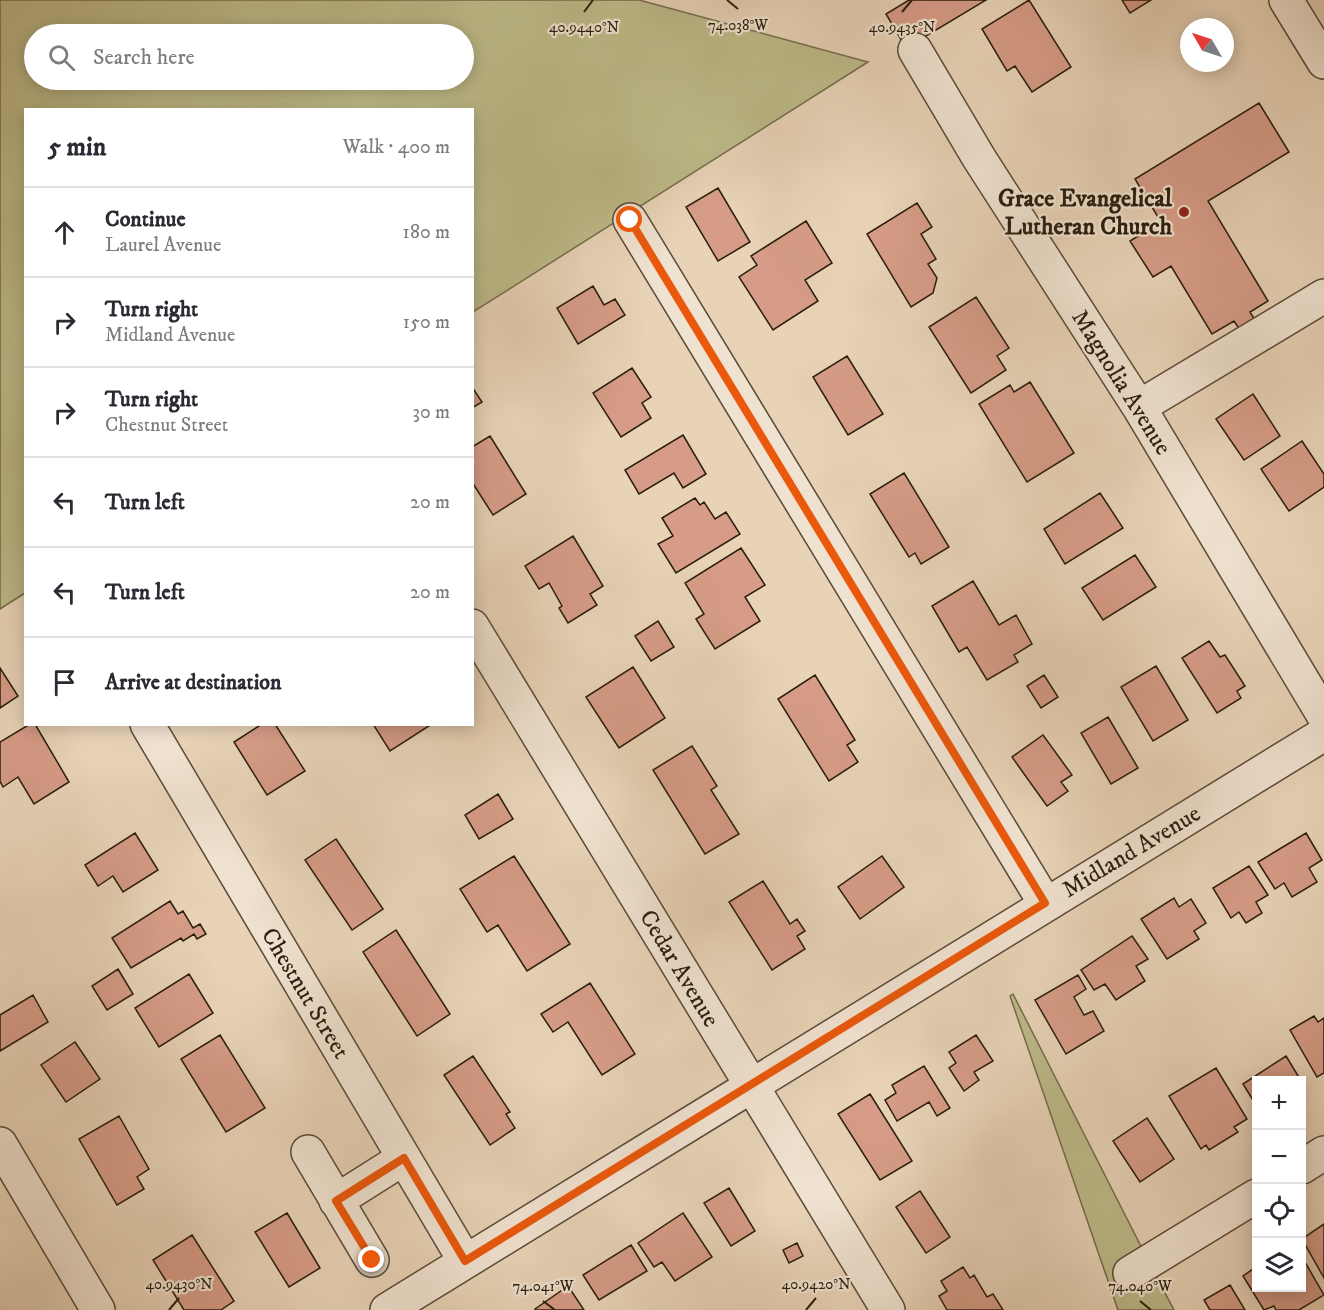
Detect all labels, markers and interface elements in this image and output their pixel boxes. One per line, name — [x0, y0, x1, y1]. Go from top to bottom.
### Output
text: 74.038°W — [708, 16, 768, 35]
text: 40.9440°N — [549, 18, 619, 37]
text: 40.9435°N — [869, 18, 935, 37]
north arrow — [1180, 18, 1234, 72]
search box — [24, 24, 474, 90]
icon: search — [45, 41, 78, 74]
text: Search here — [93, 44, 195, 71]
text: 5 min — [48, 131, 106, 164]
text: Walk · 400 m — [343, 135, 450, 160]
place label: Grace Evangelical Lutheran Church — [998, 184, 1173, 242]
marker: Grace Evangelical Lutheran Church — [1177, 205, 1191, 219]
text: Continue — [105, 206, 186, 233]
route start — [616, 206, 642, 232]
icon: ahead — [48, 216, 81, 249]
text: 180 m — [403, 220, 450, 245]
text: Laurel Avenue — [105, 233, 221, 258]
text: Turn right — [105, 296, 198, 323]
street label: Magnolia Avenue — [1065, 304, 1178, 461]
icon: right — [48, 306, 81, 339]
text: 150 m — [403, 310, 450, 335]
text: Midland Avenue — [105, 323, 235, 348]
text: Turn right — [105, 386, 198, 413]
icon: right — [48, 396, 81, 429]
text: 30 m — [412, 400, 450, 425]
text: Chestnut Street — [105, 413, 228, 438]
icon: left — [48, 486, 81, 519]
text: Turn left — [105, 489, 185, 516]
text: 20 m — [410, 490, 450, 515]
icon: left — [48, 576, 81, 609]
text: Turn left — [105, 579, 185, 606]
text: 20 m — [410, 580, 450, 605]
icon: arrive — [48, 666, 81, 699]
text: Arrive at destination — [105, 669, 282, 696]
street label: Midland Avenue — [1057, 799, 1206, 905]
street label: Cedar Avenue — [632, 904, 726, 1033]
street label: Chestnut Street — [254, 922, 356, 1065]
map controls — [1252, 1076, 1306, 1292]
button: + — [1252, 1076, 1306, 1130]
button: − — [1252, 1130, 1306, 1184]
button: locate — [1252, 1184, 1306, 1238]
button: layers — [1252, 1238, 1306, 1292]
route end — [358, 1246, 384, 1272]
text: 40.9430°N — [145, 1275, 213, 1294]
text: 40.9420°N — [782, 1275, 850, 1294]
text: 74.041°W — [513, 1277, 574, 1296]
text: 74.040°W — [1108, 1277, 1172, 1296]

